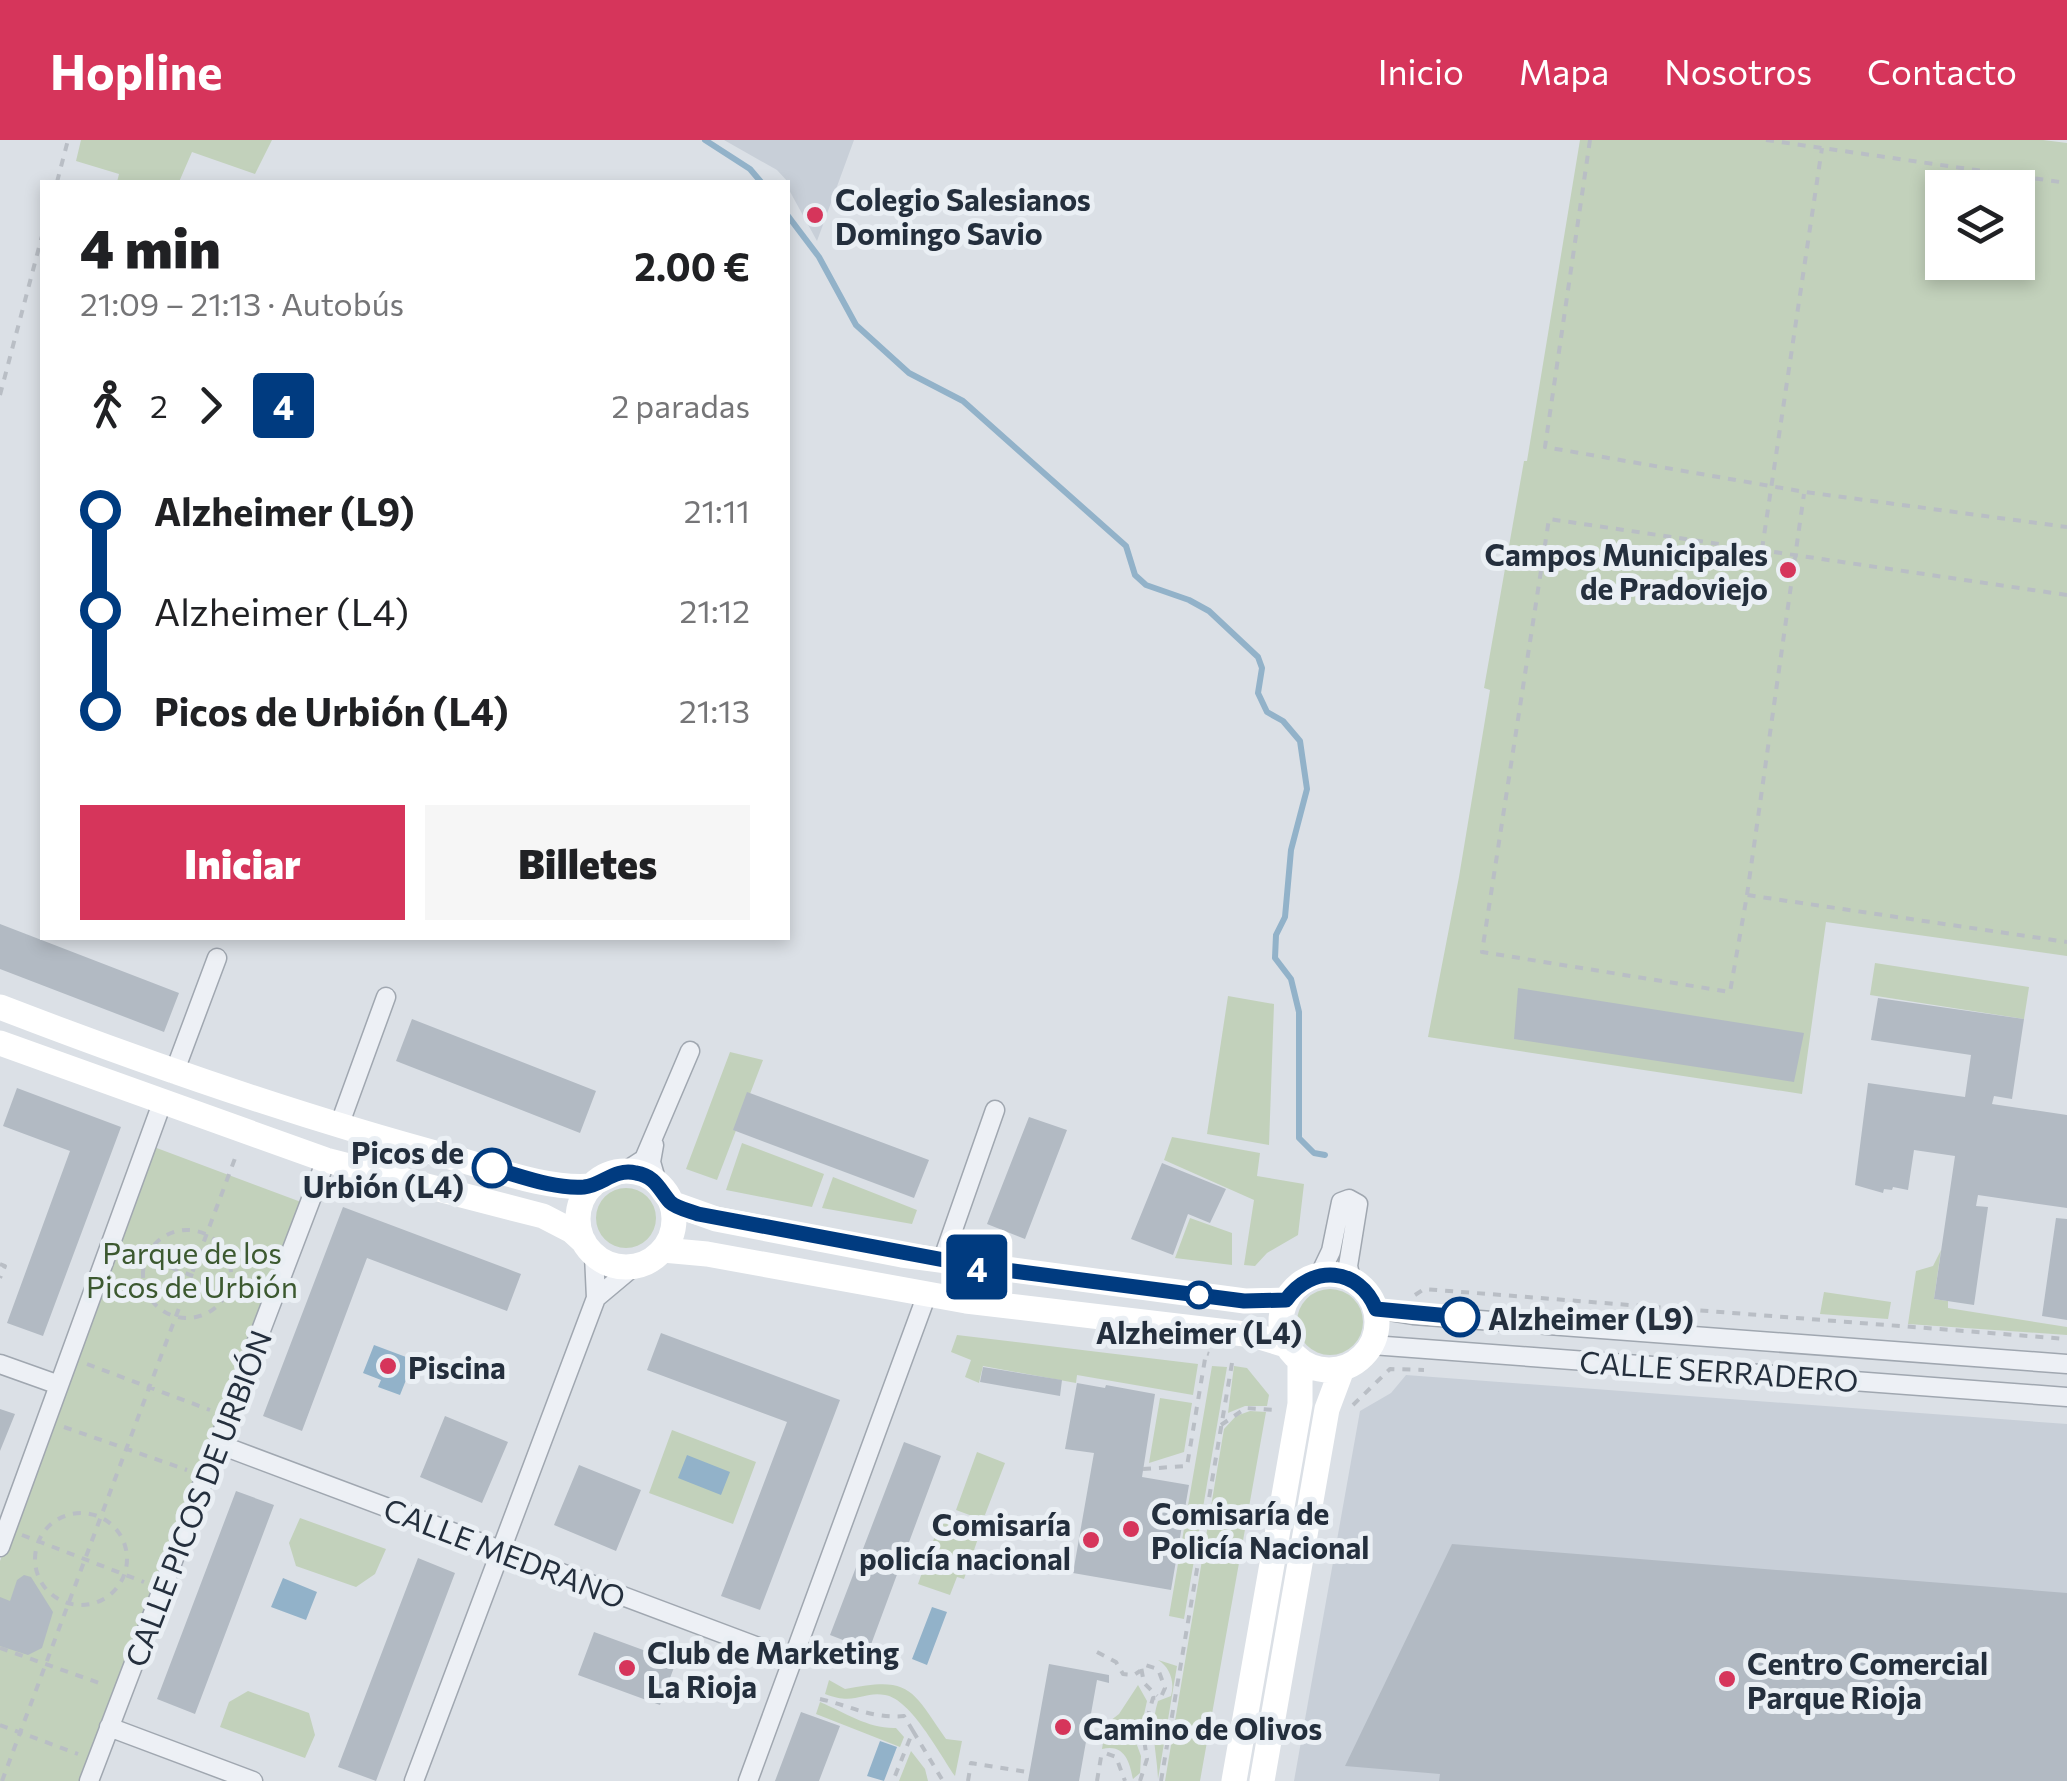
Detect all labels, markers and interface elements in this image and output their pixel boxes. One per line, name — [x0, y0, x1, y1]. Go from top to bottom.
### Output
text: Hopline — [50, 41, 223, 100]
text: Inicio — [1378, 49, 1464, 92]
text: Mapa — [1519, 49, 1609, 92]
text: Nosotros — [1664, 49, 1812, 92]
text: Contacto — [1867, 49, 2017, 92]
map controls — [1925, 170, 2035, 280]
button: layers — [1925, 170, 2035, 280]
place label: Colegio Salesianos Domingo Savio — [835, 180, 1091, 251]
marker: Colegio Salesianos Domingo Savio — [804, 204, 826, 226]
text: 4 min — [80, 212, 221, 279]
text: 2.00 € — [634, 242, 750, 289]
text: 21:09 – 21:13 · Autobús — [80, 283, 404, 323]
icon: walk — [80, 378, 135, 433]
icon: forward — [183, 378, 238, 433]
text: 4 — [273, 384, 294, 427]
text: 2 — [150, 385, 168, 425]
text: 2 paradas — [611, 385, 750, 425]
text: Alzheimer (L9) — [154, 487, 415, 534]
text: 21:11 — [684, 490, 750, 530]
place label: Campos Municipales de Pradoviejo — [1484, 535, 1768, 606]
marker: Campos Municipales de Pradoviejo — [1777, 559, 1799, 581]
text: Alzheimer (L4) — [154, 587, 409, 634]
text: 21:12 — [680, 590, 750, 630]
text: Picos de Urbión (L4) — [154, 687, 509, 734]
text: 21:13 — [679, 690, 750, 730]
button: Iniciar — [80, 805, 405, 920]
button: Billetes — [425, 805, 750, 920]
place label: Picos de Urbión (L4) — [303, 1133, 464, 1204]
marker: Picos de Urbión (L4) — [473, 1149, 511, 1187]
park label: Parque de los Picos de Urbión — [86, 1233, 298, 1304]
line badge: 4 — [944, 1234, 1010, 1300]
text: 4 — [966, 1246, 988, 1289]
marker: Alzheimer (L4) — [1186, 1282, 1212, 1308]
marker: Alzheimer (L9) — [1441, 1298, 1479, 1336]
place label: Alzheimer (L9) — [1488, 1299, 1694, 1336]
place label: Alzheimer (L4) — [1096, 1313, 1302, 1350]
street label: CALLE PICOS DE URBIÓN — [116, 1325, 278, 1671]
street label: CALLE SERRADERO — [1578, 1342, 1860, 1398]
place label: Piscina — [408, 1348, 506, 1385]
marker: Piscina — [377, 1355, 399, 1377]
street label: CALLE MEDRANO — [379, 1489, 631, 1615]
place label: Comisaría de Policía Nacional — [1151, 1494, 1369, 1565]
place label: Comisaría policía nacional — [859, 1505, 1071, 1576]
marker: Comisaría de Policía Nacional — [1120, 1518, 1142, 1540]
marker: Comisaría policía nacional — [1080, 1529, 1102, 1551]
place label: Club de Marketing La Rioja — [647, 1633, 899, 1704]
place label: Centro Comercial Parque Rioja — [1747, 1644, 1988, 1715]
marker: Club de Marketing La Rioja — [616, 1657, 638, 1679]
marker: Centro Comercial Parque Rioja — [1716, 1668, 1738, 1690]
place label: Camino de Olivos — [1083, 1709, 1322, 1746]
marker: Camino de Olivos — [1052, 1716, 1074, 1738]

